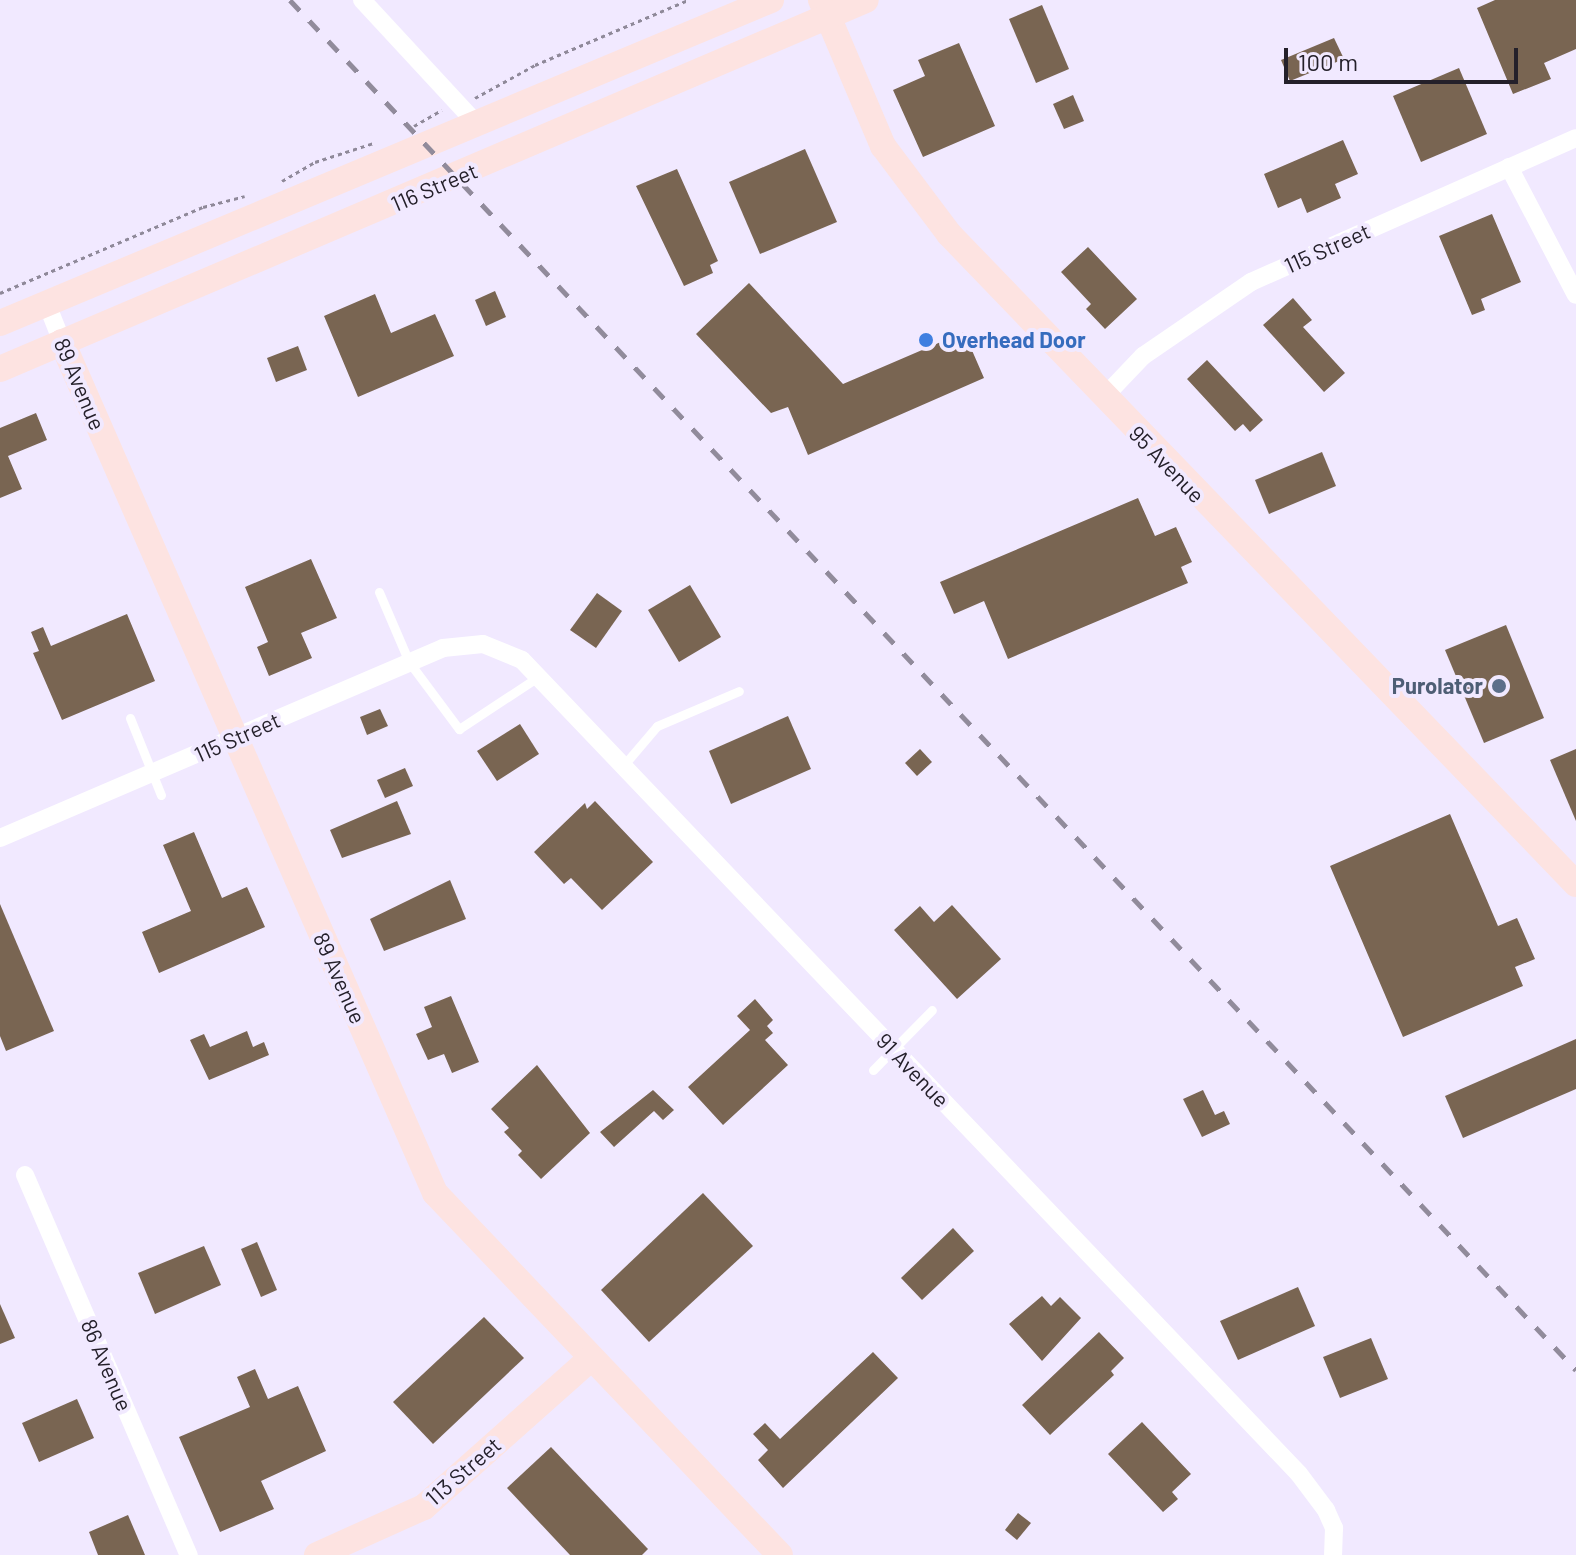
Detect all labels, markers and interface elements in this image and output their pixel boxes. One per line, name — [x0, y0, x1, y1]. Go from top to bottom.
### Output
scale bar — [1288, 32, 1522, 82]
text: 100 m — [1298, 47, 1358, 76]
street label: 116 Street — [387, 157, 481, 217]
street label: 115 Street — [1280, 217, 1374, 279]
place label: Overhead Door — [942, 327, 1086, 353]
marker: Overhead Door — [917, 331, 935, 349]
street label: 89 Avenue — [49, 334, 111, 434]
street label: 95 Avenue — [1124, 420, 1210, 508]
place label: Purolator — [1392, 673, 1483, 699]
marker: Purolator — [1490, 677, 1508, 695]
street label: 115 Street — [190, 706, 284, 768]
street label: 89 Avenue — [308, 928, 372, 1028]
street label: 91 Avenue — [871, 1027, 955, 1113]
street label: 86 Avenue — [76, 1315, 138, 1415]
street label: 113 Street — [420, 1431, 506, 1511]

